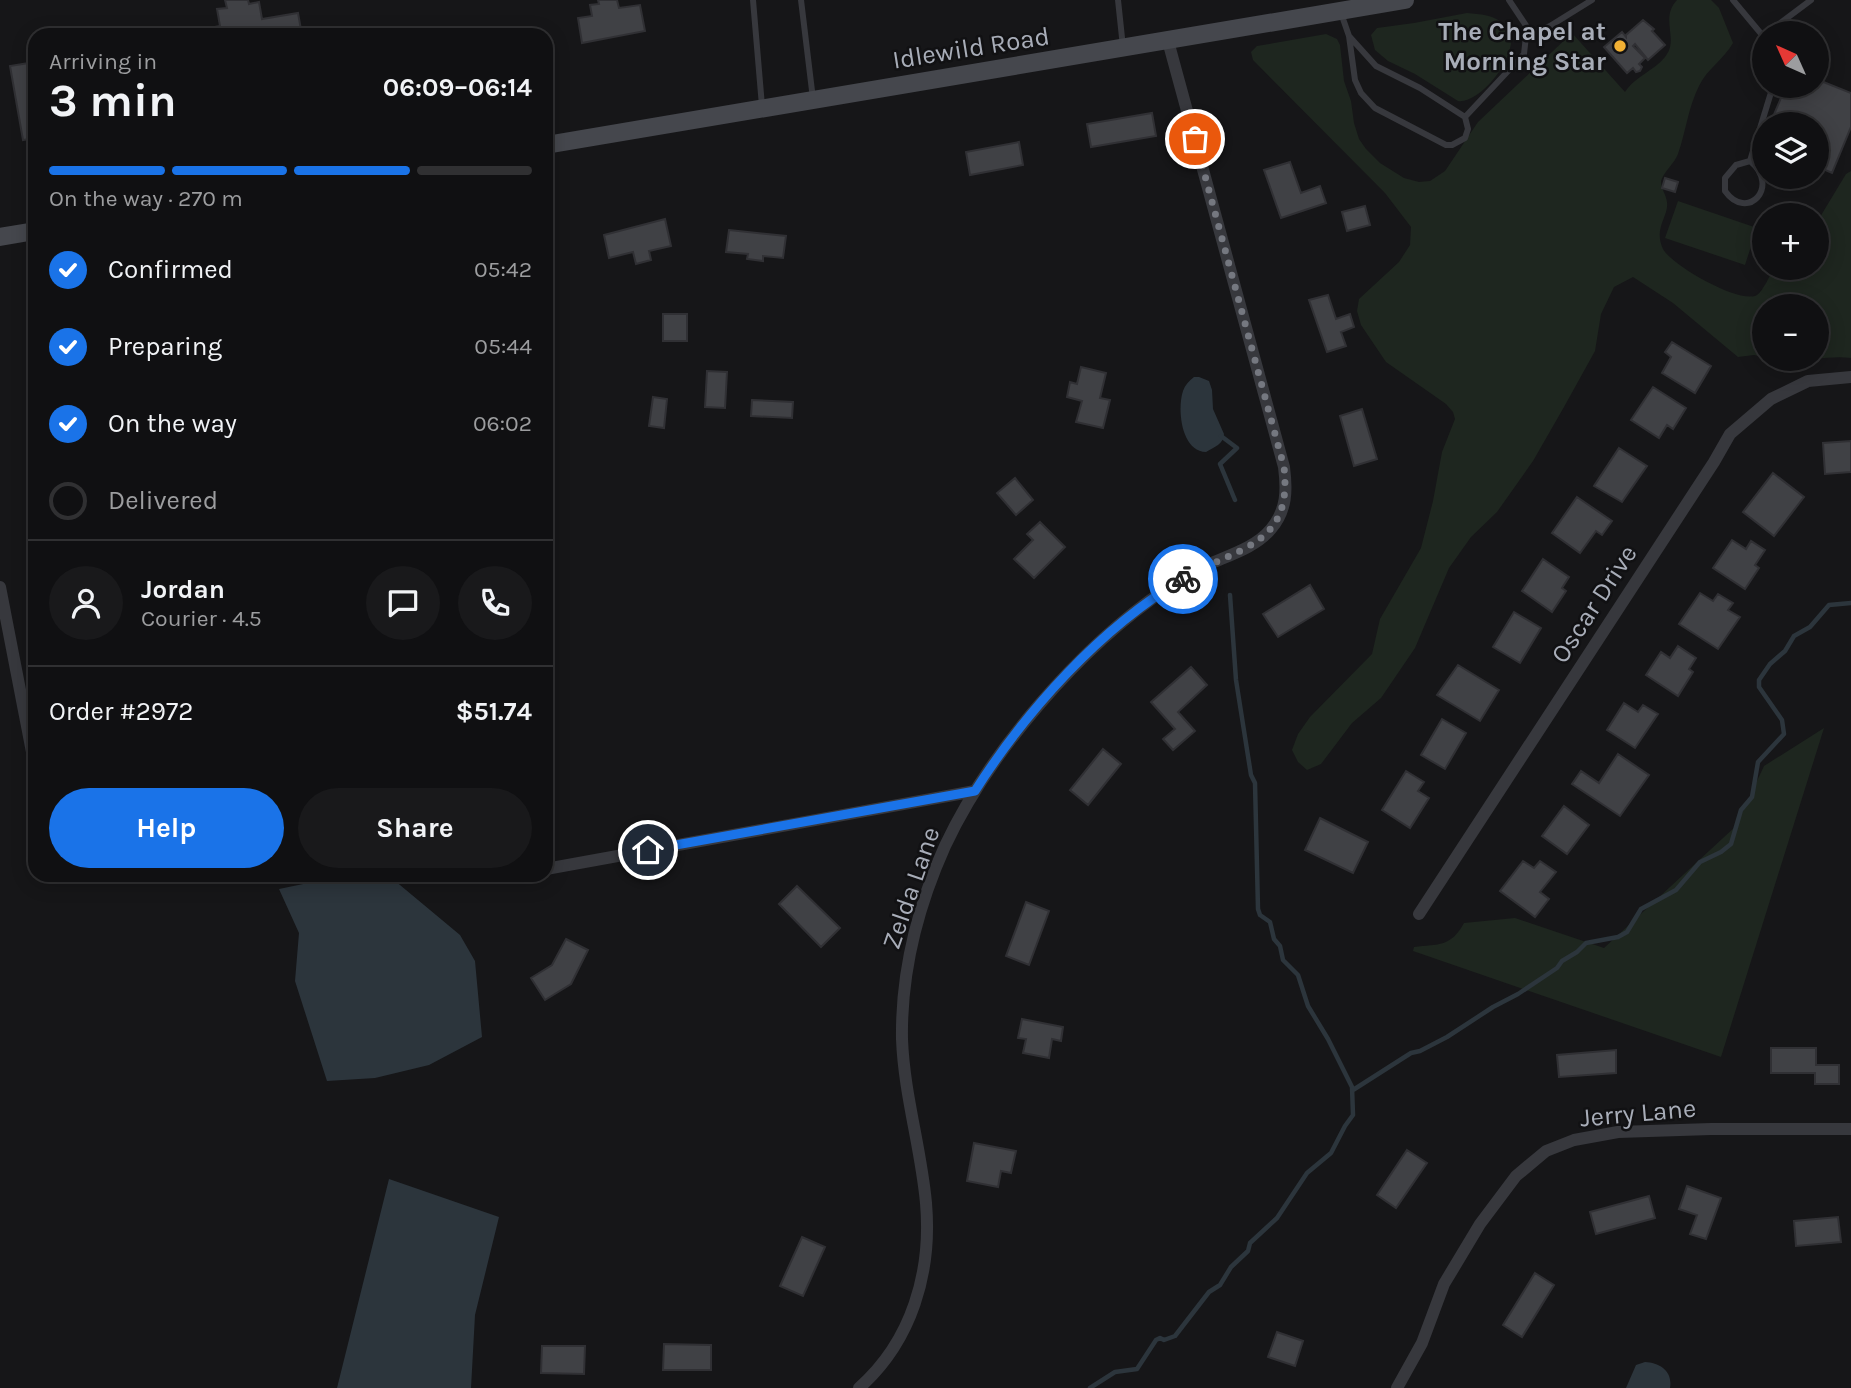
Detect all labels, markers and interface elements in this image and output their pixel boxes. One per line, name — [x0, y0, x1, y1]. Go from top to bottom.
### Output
place label: The Chapel at Morning Star — [1438, 16, 1607, 77]
street label: Idlewild Road — [890, 20, 1052, 76]
north arrow — [1752, 21, 1829, 98]
map controls — [1752, 21, 1829, 371]
marker: The Chapel at Morning Star — [1612, 38, 1628, 54]
text: Arriving in — [49, 48, 157, 75]
text: 06:09–06:14 — [383, 72, 532, 103]
text: 3 min — [49, 74, 177, 128]
pin — [1165, 109, 1225, 169]
button: layers — [1752, 112, 1829, 189]
icon: bag — [1176, 120, 1214, 158]
text: On the way · 270 m — [49, 185, 243, 212]
button: + — [1752, 203, 1829, 280]
icon: check — [49, 251, 87, 289]
text: Confirmed — [108, 254, 233, 285]
text: 05:42 — [474, 256, 532, 283]
button: − — [1752, 294, 1829, 371]
icon: check — [49, 328, 87, 366]
text: Preparing — [108, 331, 222, 362]
text: 05:44 — [474, 333, 532, 360]
icon: check — [49, 405, 87, 443]
text: On the way — [108, 408, 237, 439]
text: 06:02 — [473, 410, 532, 437]
text: Delivered — [108, 485, 218, 516]
street label: Oscar Drive — [1544, 539, 1644, 669]
courier — [1148, 544, 1218, 614]
icon: bike — [1164, 560, 1202, 598]
button: person — [49, 566, 123, 640]
button: chat — [366, 566, 440, 640]
button: phone — [458, 566, 532, 640]
text: Jordan — [141, 574, 225, 605]
text: Courier · 4.5 — [141, 605, 262, 632]
text: Order #2972 — [49, 696, 193, 727]
text: $51.74 — [456, 696, 532, 727]
button: Help — [49, 788, 284, 868]
button: Share — [298, 788, 532, 868]
pin — [618, 820, 678, 880]
street label: Zelda Lane — [876, 823, 946, 953]
icon: home — [629, 831, 667, 869]
street label: Jerry Lane — [1579, 1092, 1697, 1134]

